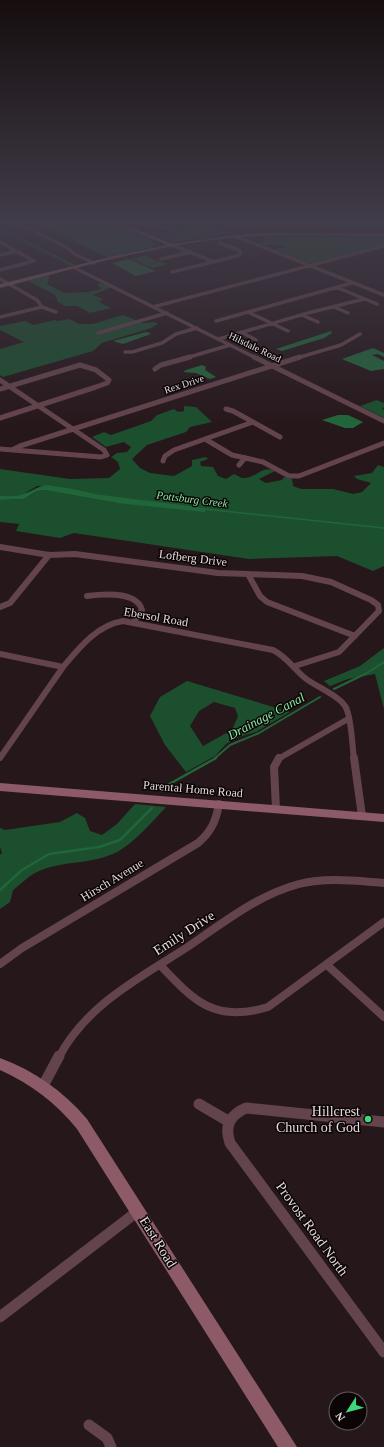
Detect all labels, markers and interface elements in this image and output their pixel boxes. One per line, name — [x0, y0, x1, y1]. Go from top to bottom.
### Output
street label: Hilsdale Road — [227, 330, 283, 364]
street label: Rex Drive — [163, 372, 206, 396]
water label: Pottsburg Creek — [155, 489, 229, 509]
street label: Lofberg Drive — [158, 547, 228, 569]
street label: Ebersol Road — [123, 604, 189, 630]
water label: Drainage Canal — [224, 689, 307, 743]
street label: Parental Home Road — [143, 778, 243, 800]
street label: Hirsch Avenue — [78, 856, 146, 904]
street label: Emily Drive — [151, 908, 217, 958]
place label: Hillcrest Church of God — [276, 1104, 360, 1135]
marker: Hillcrest Church of God — [363, 1114, 373, 1124]
street label: Provost Road North — [273, 1179, 351, 1279]
street label: East Road — [136, 1214, 180, 1270]
north arrow — [328, 1391, 368, 1431]
text: N — [333, 1410, 347, 1424]

